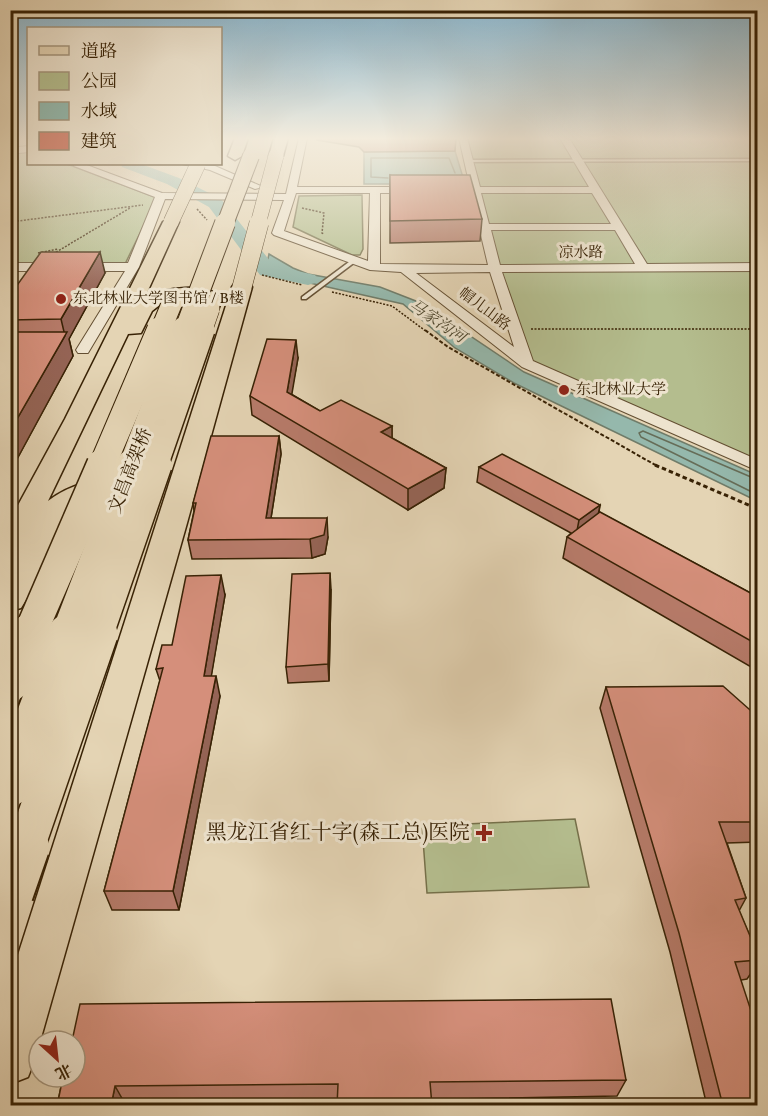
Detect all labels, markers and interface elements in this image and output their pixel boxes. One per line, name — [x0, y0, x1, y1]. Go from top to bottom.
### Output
legend — [27, 27, 222, 165]
text: 道路 — [81, 40, 117, 65]
text: 公园 — [81, 70, 117, 95]
text: 水域 — [81, 100, 117, 125]
text: 建筑 — [81, 130, 117, 155]
street label: 凉水路 — [558, 243, 604, 264]
street label: 帽儿山路 — [454, 284, 514, 336]
place label: 东北林业大学图书馆 / B楼 — [73, 289, 244, 310]
marker: 东北林业大学图书馆 / B楼 — [54, 292, 68, 306]
water label: 马家沟河 — [404, 295, 472, 351]
place label: 东北林业大学 — [576, 380, 666, 401]
marker: 东北林业大学 — [557, 383, 571, 397]
street label: 文昌高架桥 — [103, 425, 159, 517]
place label: 黑龙江省红十字(森工总)医院 — [206, 819, 470, 848]
marker: 黑龙江省红十字(森工总)医院 — [475, 824, 493, 842]
north arrow — [27, 1029, 87, 1089]
text: 北 — [51, 1057, 75, 1084]

